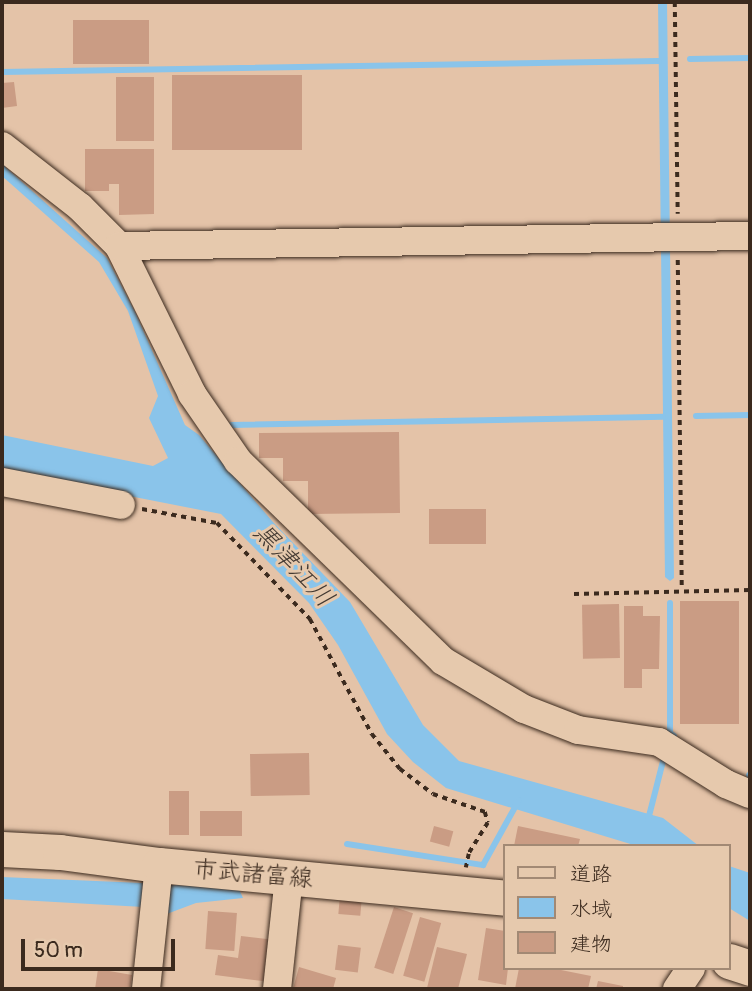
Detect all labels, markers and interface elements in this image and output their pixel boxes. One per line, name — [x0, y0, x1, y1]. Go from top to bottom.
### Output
water label: 黒津江川 — [246, 517, 340, 615]
legend — [504, 844, 731, 970]
street label: 市武諸富線 — [192, 854, 314, 894]
text: 道路 — [570, 861, 612, 888]
text: 水域 — [570, 896, 612, 923]
scale bar — [24, 925, 178, 969]
text: 建物 — [570, 931, 612, 958]
text: 50 m — [34, 937, 83, 964]

